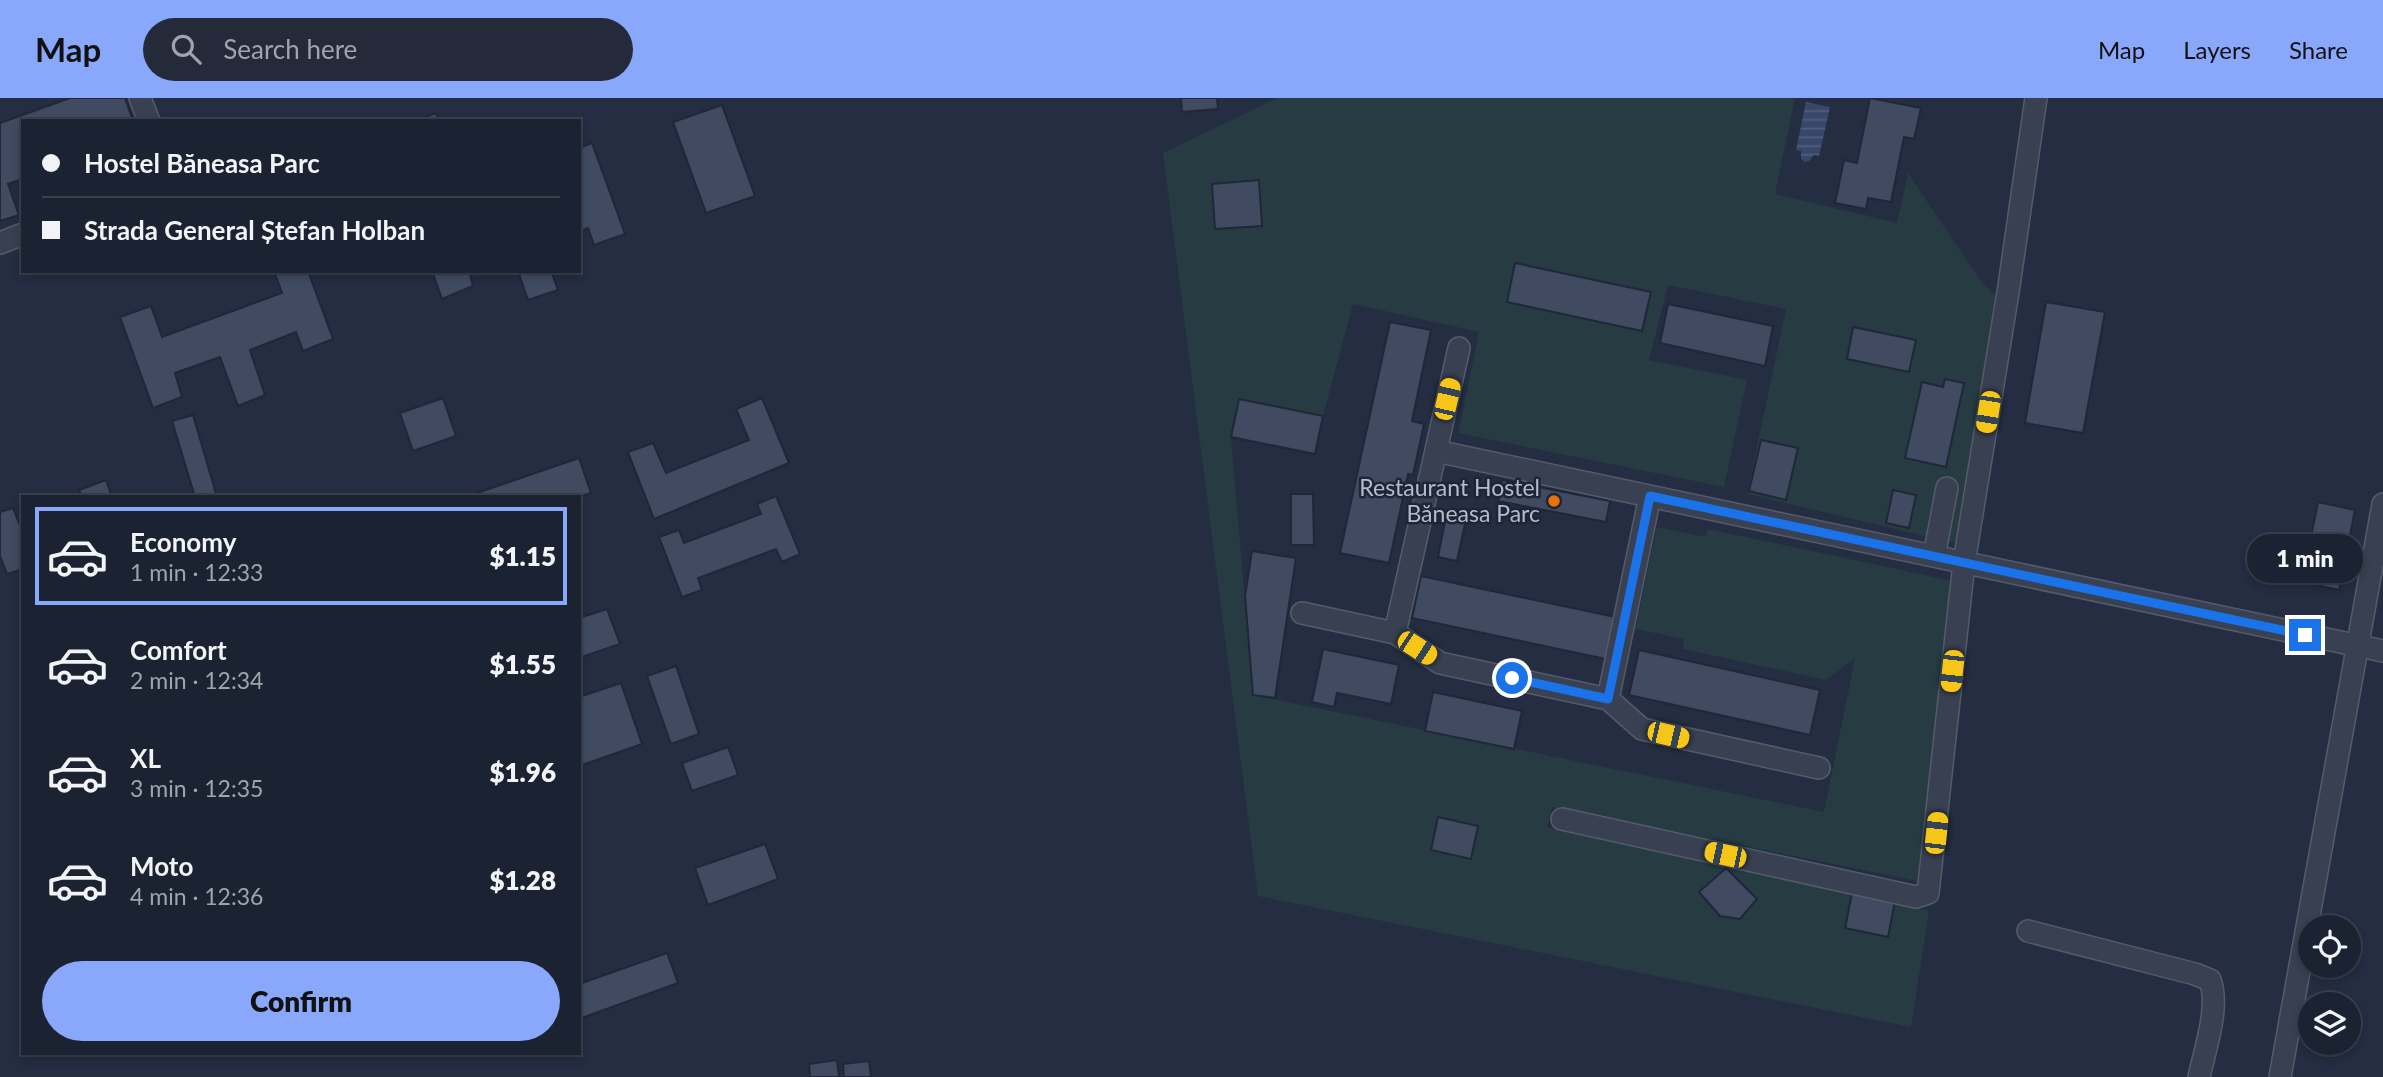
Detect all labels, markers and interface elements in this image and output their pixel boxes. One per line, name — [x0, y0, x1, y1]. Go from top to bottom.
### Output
search box — [143, 18, 633, 81]
text: Map — [35, 29, 101, 69]
icon: search — [167, 30, 205, 68]
text: Search here — [223, 33, 357, 65]
text: Map — [2098, 35, 2145, 64]
text: Layers — [2183, 35, 2251, 64]
text: Share — [2289, 35, 2348, 64]
text: Hostel Băneasa Parc — [84, 147, 320, 179]
text: Strada General Ștefan Holban — [84, 214, 425, 246]
car — [1433, 376, 1462, 422]
car — [1975, 390, 2002, 434]
place label: Restaurant Hostel Băneasa Parc — [1359, 473, 1540, 527]
marker: Restaurant Hostel Băneasa Parc — [1546, 493, 1562, 509]
icon: car — [46, 525, 109, 588]
text: Economy — [130, 526, 236, 558]
callout: 1 min — [2247, 533, 2363, 582]
text: $1.15 — [489, 540, 556, 572]
text: 1 min — [2276, 544, 2334, 572]
text: 1 min · 12:33 — [130, 558, 263, 586]
route end — [2289, 619, 2321, 651]
car — [1394, 628, 1441, 668]
icon: car — [46, 633, 109, 696]
text: Comfort — [130, 634, 227, 666]
text: $1.55 — [489, 648, 556, 680]
car — [1940, 649, 1965, 693]
route start — [1496, 662, 1528, 694]
text: 2 min · 12:34 — [130, 666, 263, 694]
car — [1646, 720, 1691, 750]
icon: car — [46, 741, 109, 804]
text: XL — [130, 742, 161, 774]
text: $1.96 — [489, 756, 556, 788]
text: 3 min · 12:35 — [130, 774, 263, 802]
car — [1924, 811, 1949, 855]
car — [1703, 840, 1748, 870]
icon: car — [46, 849, 109, 912]
text: Moto — [130, 850, 193, 882]
text: $1.28 — [489, 864, 556, 896]
text: 4 min · 12:36 — [130, 882, 263, 910]
map controls — [2298, 915, 2361, 1055]
button: locate — [2298, 915, 2361, 978]
button: Confirm — [42, 961, 560, 1041]
button: layers — [2298, 992, 2361, 1055]

